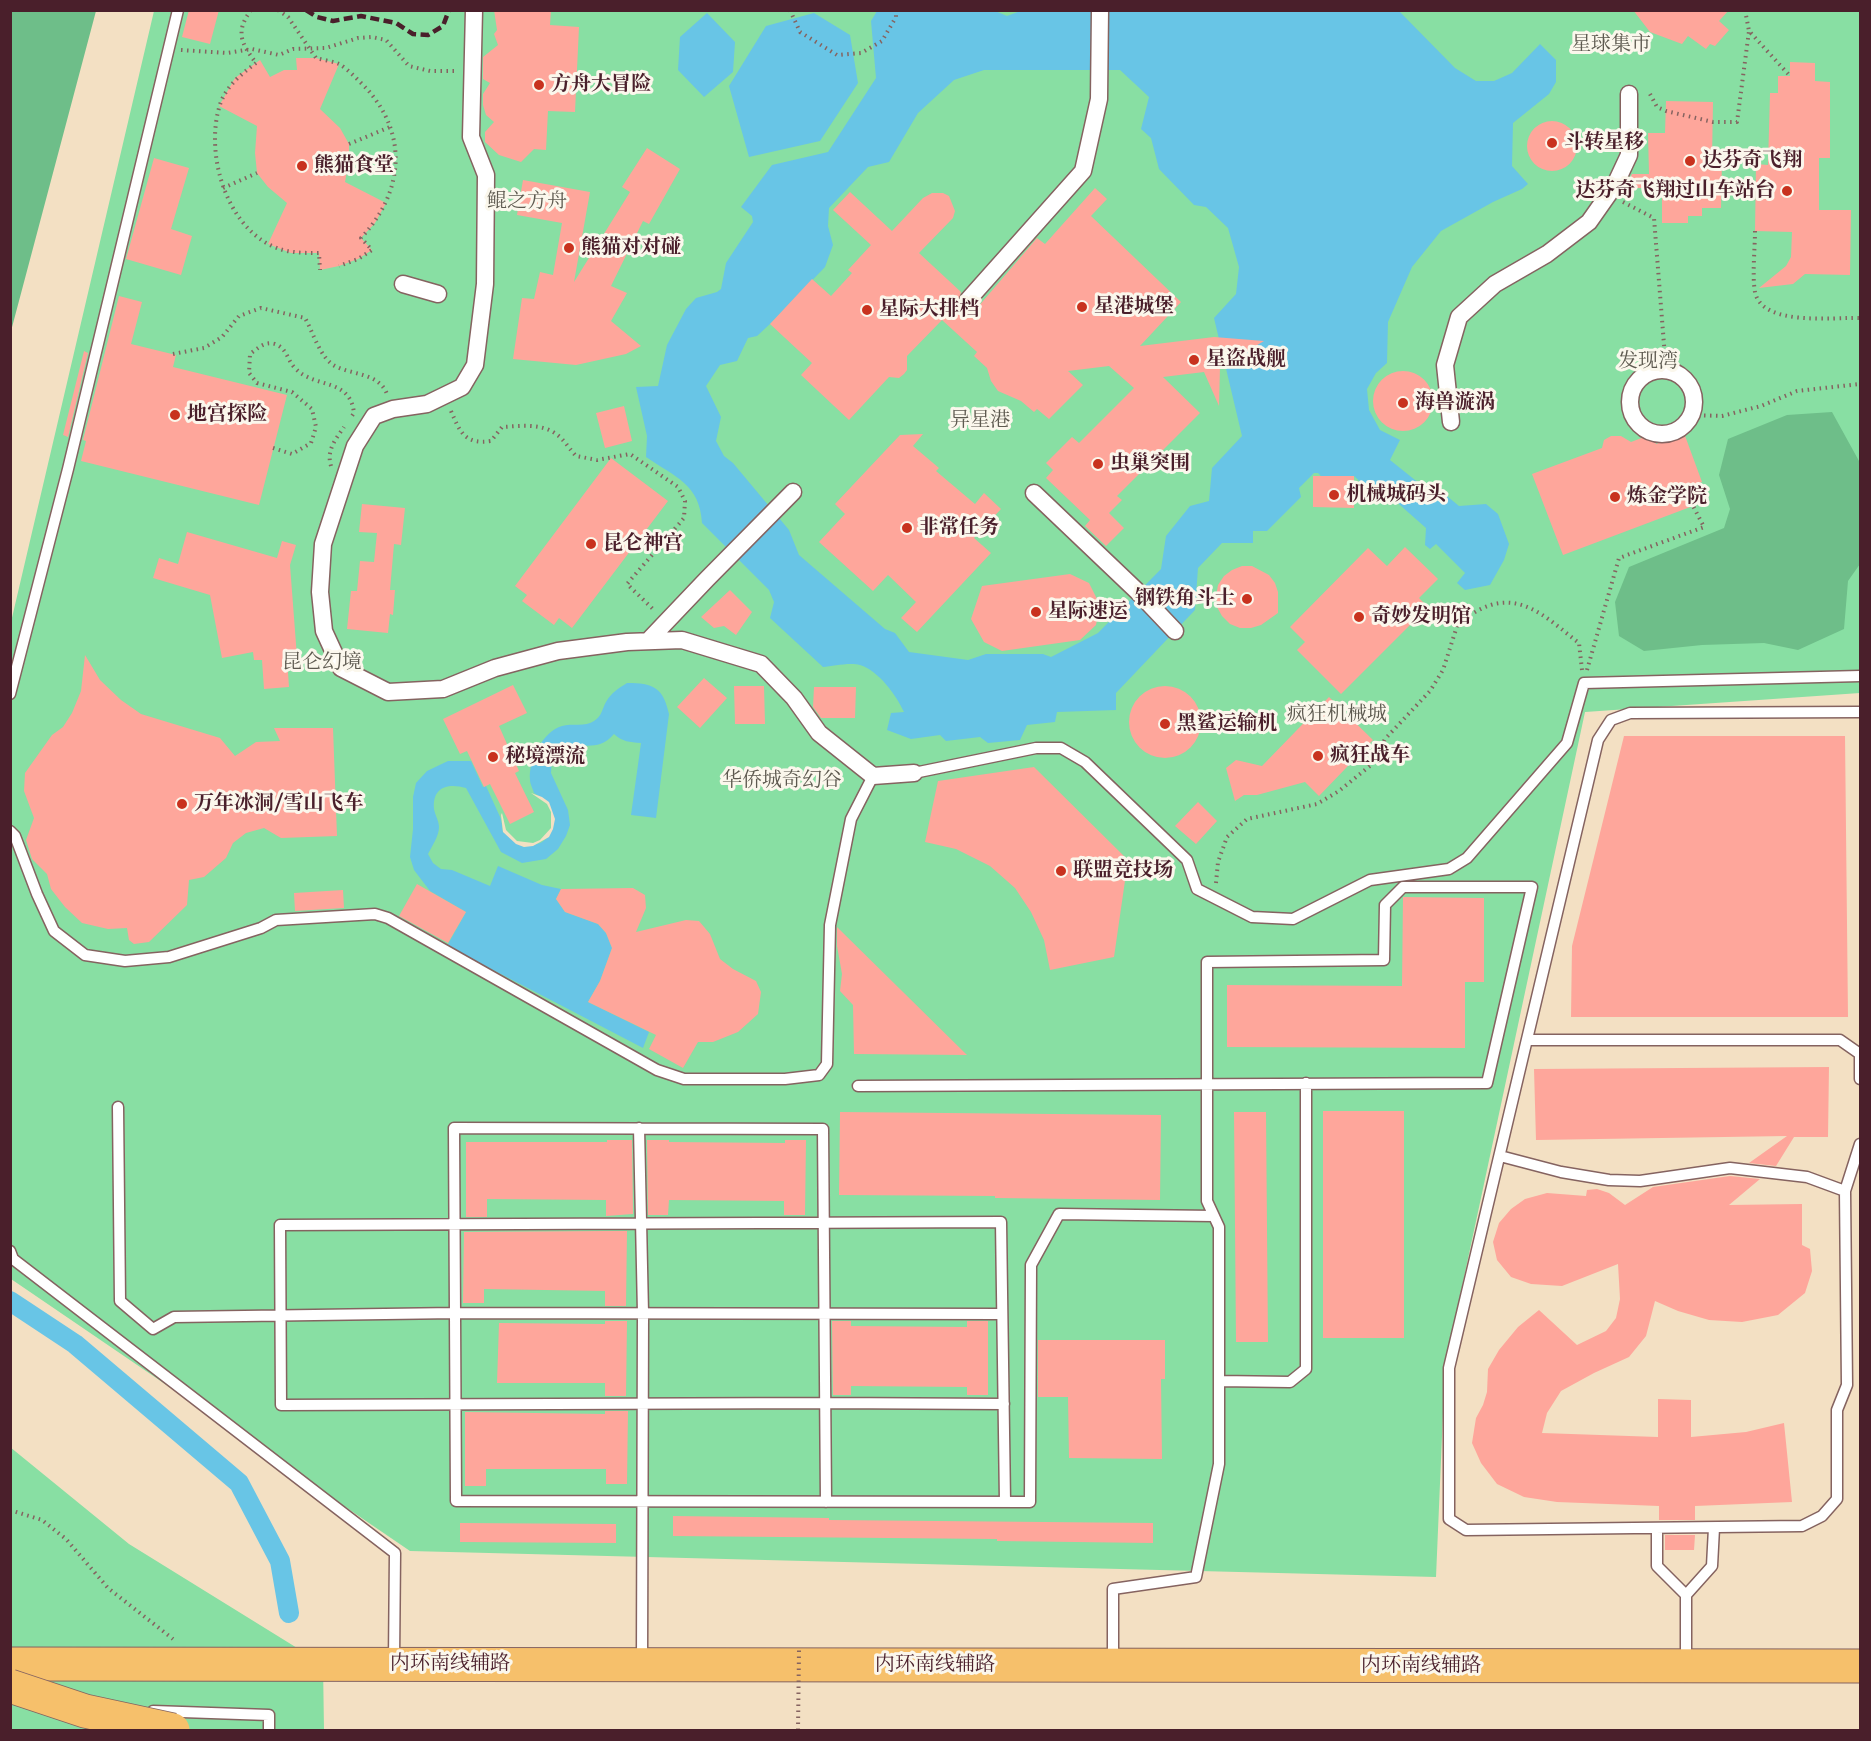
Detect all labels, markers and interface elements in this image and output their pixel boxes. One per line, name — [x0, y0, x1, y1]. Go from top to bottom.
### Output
park label: 星球集市 — [1571, 33, 1651, 57]
place label: 方舟大冒险 — [551, 73, 651, 97]
marker: 方舟大冒险 — [532, 78, 546, 92]
place label: 斗转星移 — [1564, 131, 1644, 155]
marker: 斗转星移 — [1545, 136, 1559, 150]
place label: 达芬奇飞翔 — [1702, 149, 1802, 173]
place label: 熊猫食堂 — [314, 154, 394, 178]
marker: 达芬奇飞翔 — [1683, 154, 1697, 168]
marker: 熊猫食堂 — [295, 159, 309, 173]
place label: 达芬奇飞翔过山车站台 — [1575, 179, 1775, 203]
marker: 达芬奇飞翔过山车站台 — [1780, 184, 1794, 198]
park label: 鲲之方舟 — [487, 190, 567, 214]
place label: 熊猫对对碰 — [581, 236, 681, 260]
marker: 熊猫对对碰 — [562, 241, 576, 255]
place label: 星港城堡 — [1094, 295, 1174, 319]
place label: 星际大排档 — [879, 298, 979, 322]
marker: 星港城堡 — [1075, 300, 1089, 314]
marker: 星际大排档 — [860, 303, 874, 317]
place label: 星盗战舰 — [1206, 348, 1286, 372]
park label: 发现湾 — [1618, 350, 1678, 374]
marker: 星盗战舰 — [1187, 353, 1201, 367]
place label: 海兽漩涡 — [1415, 391, 1495, 415]
marker: 海兽漩涡 — [1396, 396, 1410, 410]
place label: 地宫探险 — [187, 403, 267, 427]
marker: 地宫探险 — [168, 408, 182, 422]
park label: 异星港 — [950, 409, 1010, 433]
place label: 虫巢突围 — [1110, 452, 1190, 476]
marker: 虫巢突围 — [1091, 457, 1105, 471]
place label: 机械城码头 — [1346, 483, 1446, 507]
place label: 炼金学院 — [1627, 485, 1707, 509]
marker: 机械城码头 — [1327, 488, 1341, 502]
marker: 炼金学院 — [1608, 490, 1622, 504]
place label: 非常任务 — [919, 516, 999, 540]
marker: 非常任务 — [900, 521, 914, 535]
place label: 昆仑神宫 — [603, 532, 683, 556]
marker: 昆仑神宫 — [584, 537, 598, 551]
place label: 钢铁角斗士 — [1135, 587, 1235, 611]
marker: 钢铁角斗士 — [1240, 592, 1254, 606]
place label: 星际速运 — [1048, 600, 1128, 624]
marker: 星际速运 — [1029, 605, 1043, 619]
place label: 奇妙发明馆 — [1371, 605, 1471, 629]
marker: 奇妙发明馆 — [1352, 610, 1366, 624]
park label: 昆仑幻境 — [282, 651, 362, 675]
park label: 疯狂机械城 — [1287, 703, 1387, 727]
place label: 黑鲨运输机 — [1177, 712, 1277, 736]
marker: 黑鲨运输机 — [1158, 717, 1172, 731]
place label: 疯狂战车 — [1330, 744, 1410, 768]
place label: 秘境漂流 — [505, 745, 585, 769]
marker: 疯狂战车 — [1311, 749, 1325, 763]
marker: 秘境漂流 — [486, 750, 500, 764]
park label: 华侨城奇幻谷 — [722, 769, 842, 793]
place label: 万年冰洞/雪山飞车 — [194, 792, 364, 816]
marker: 万年冰洞/雪山飞车 — [175, 797, 189, 811]
place label: 联盟竞技场 — [1073, 859, 1173, 883]
marker: 联盟竞技场 — [1054, 864, 1068, 878]
street label: 内环南线辅路 — [390, 1652, 510, 1676]
street label: 内环南线辅路 — [875, 1653, 995, 1677]
street label: 内环南线辅路 — [1361, 1654, 1481, 1678]

